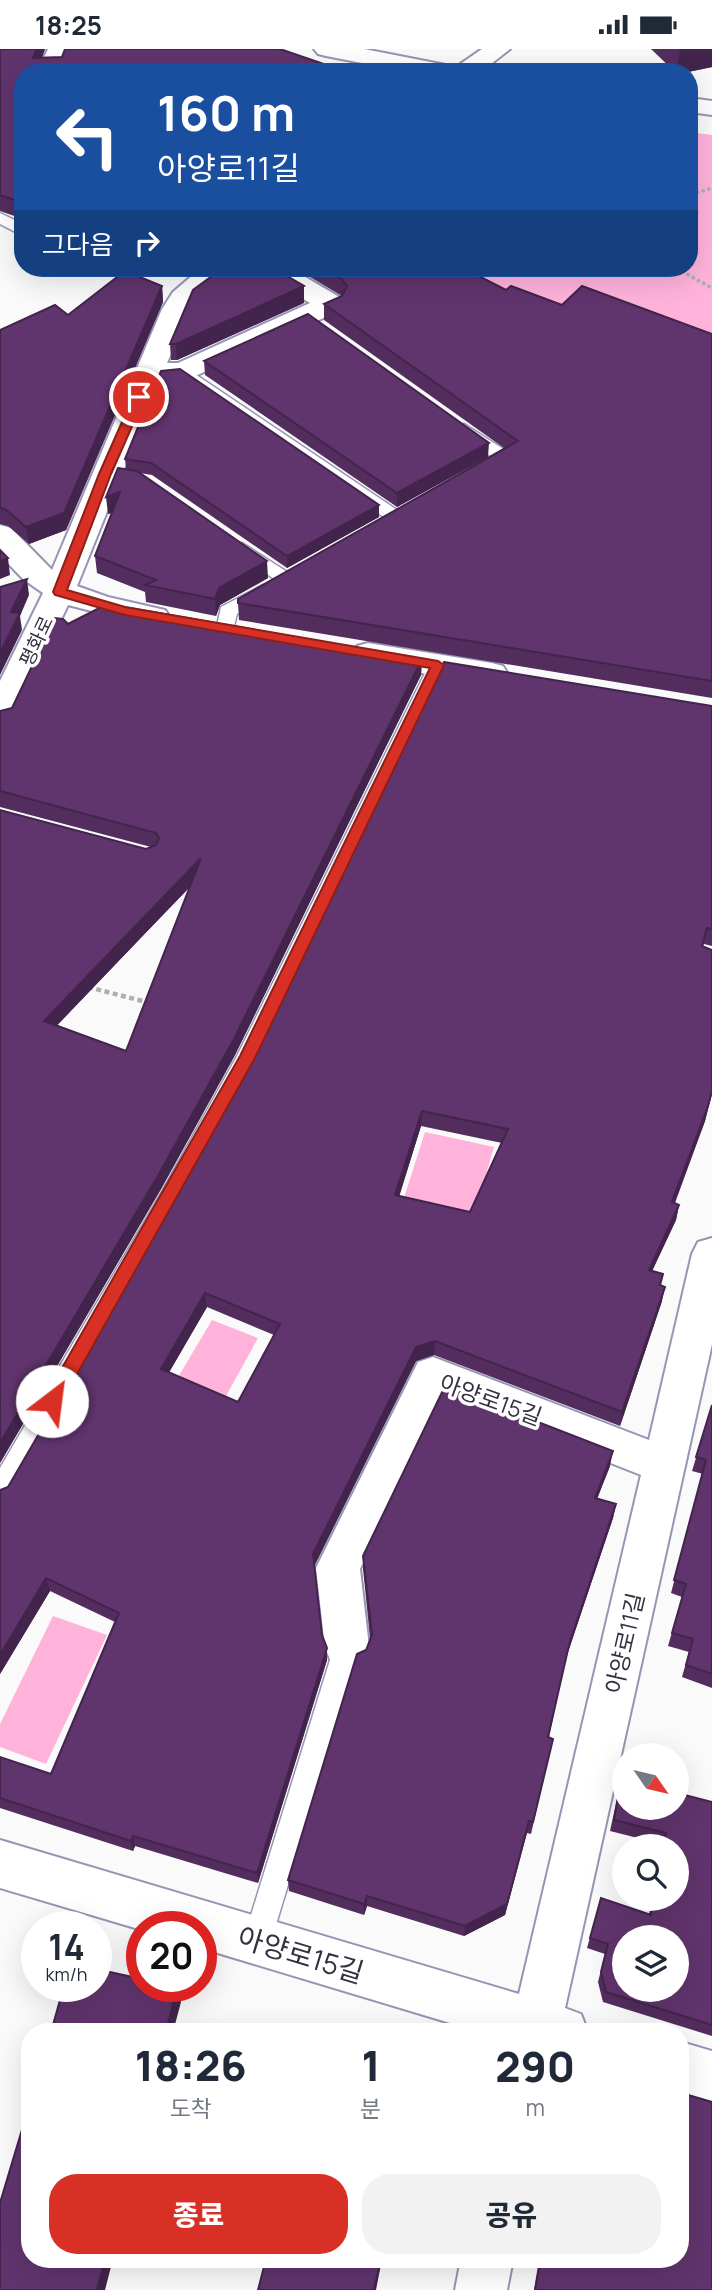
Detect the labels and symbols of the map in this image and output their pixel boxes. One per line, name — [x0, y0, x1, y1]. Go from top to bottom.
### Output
pin — [109, 367, 169, 427]
street label: 평화로 — [13, 612, 59, 670]
position arrow — [15.0, 1364, 89.0, 1438]
street label: 아양로15길 — [435, 1366, 547, 1432]
street label: 아양로11길 — [597, 1589, 651, 1697]
north arrow — [612, 1743, 690, 1820]
speed limit sign: 20 — [126, 1911, 217, 2002]
street label: 아양로15길 — [233, 1917, 369, 1991]

